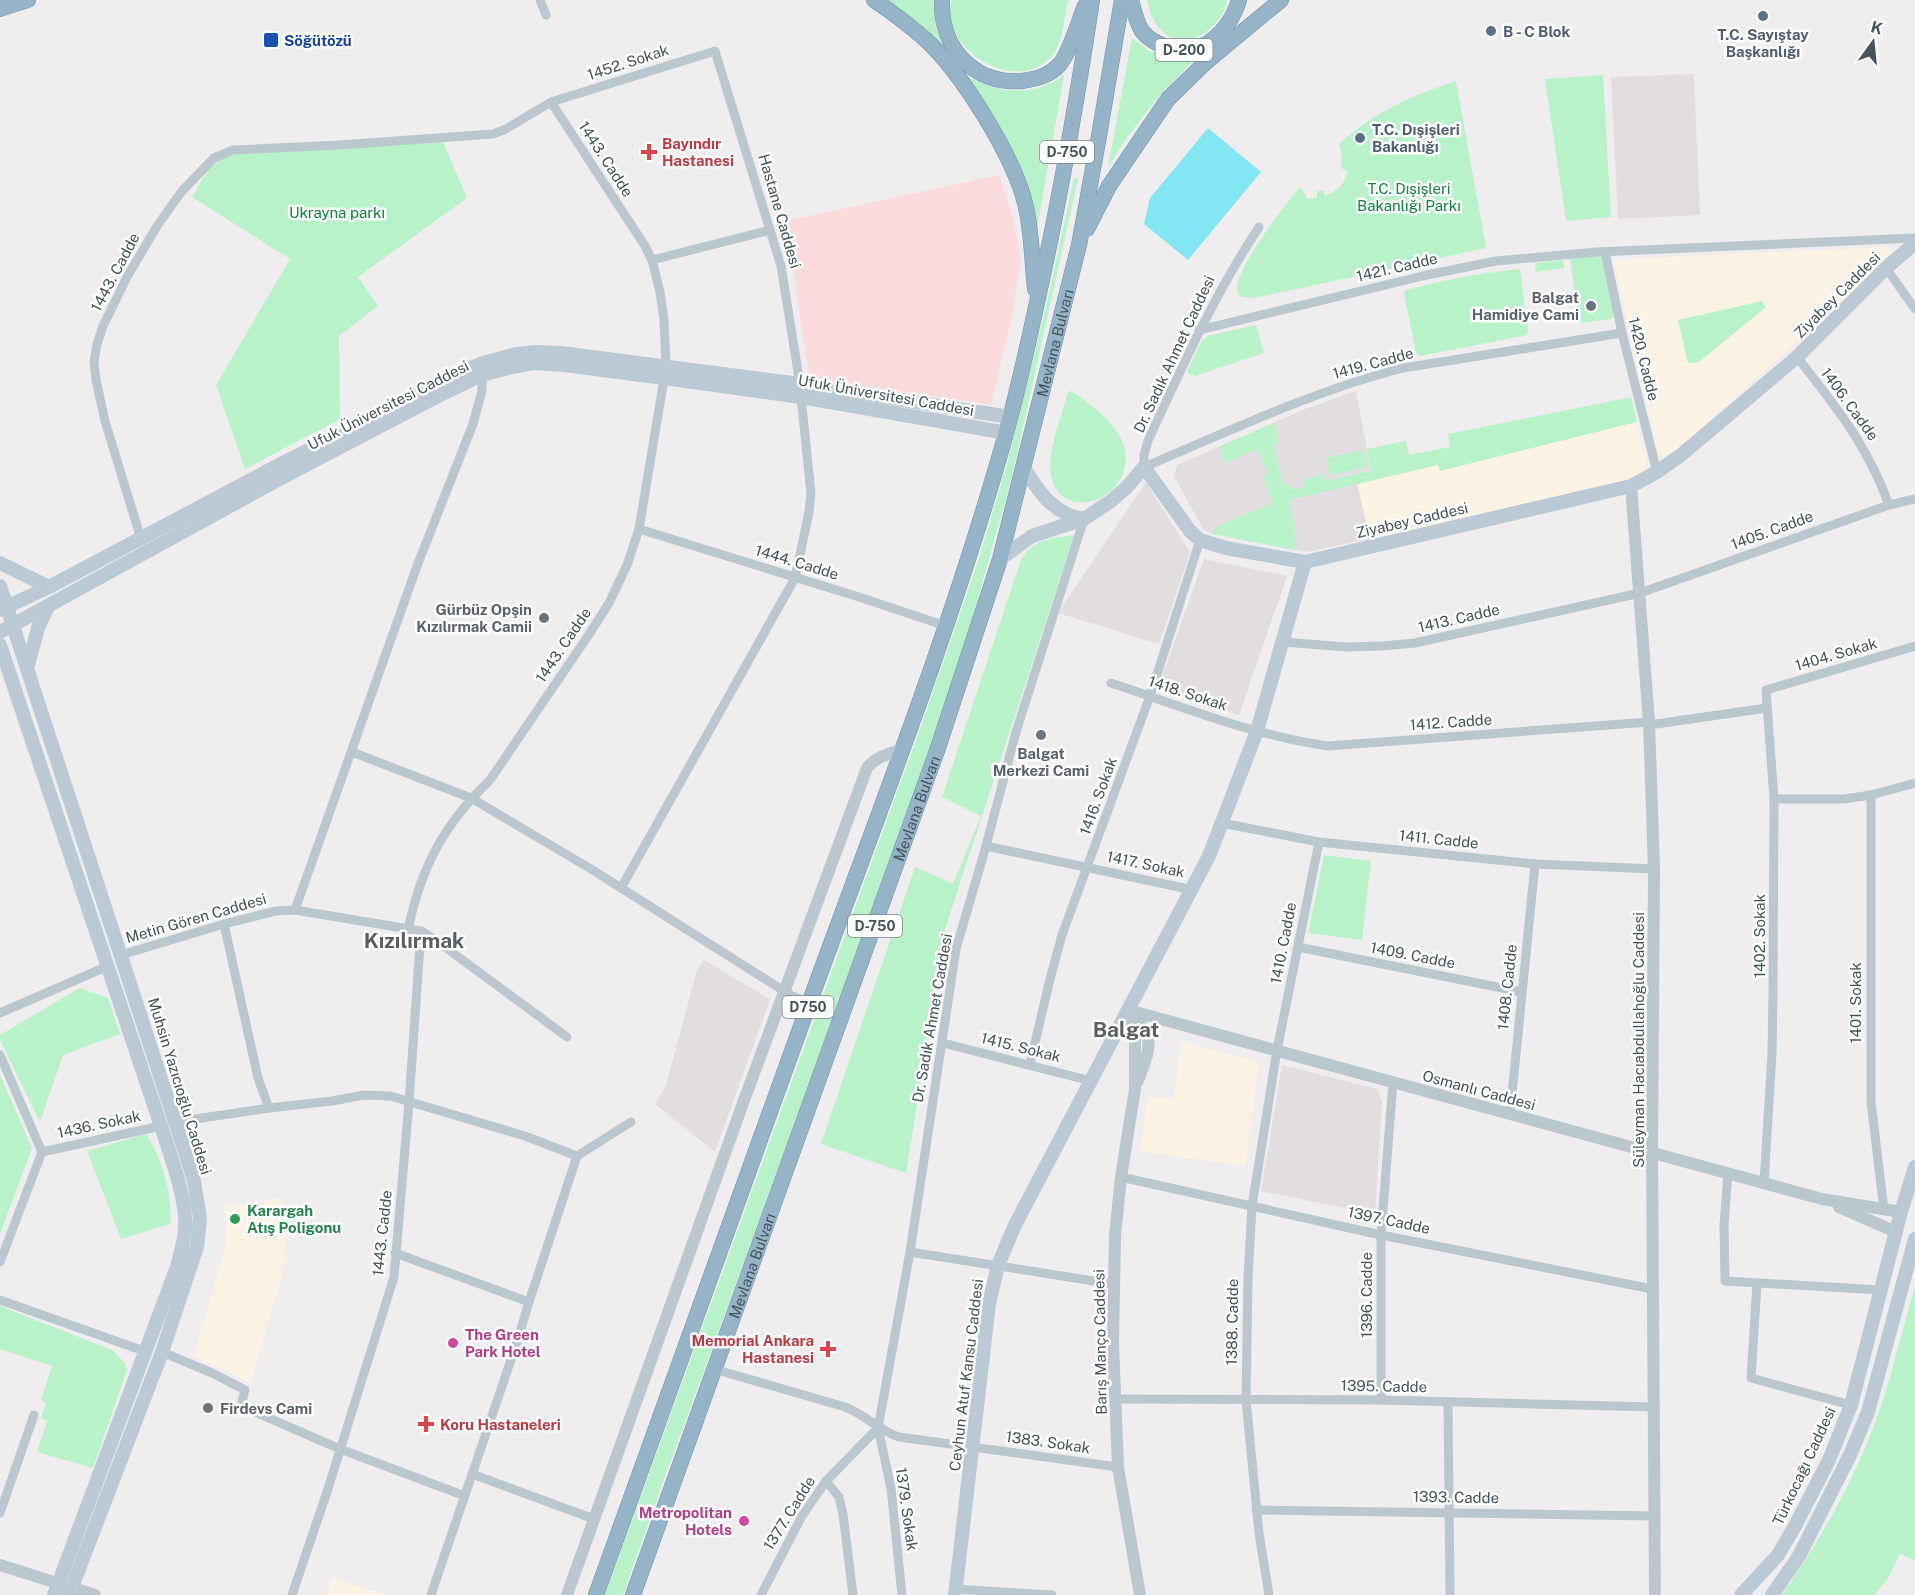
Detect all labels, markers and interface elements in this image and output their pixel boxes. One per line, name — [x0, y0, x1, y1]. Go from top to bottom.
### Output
marker: T.C. Sayıştay Başkanlığı — [1756, 9, 1770, 23]
north arrow — [1843, 12, 1903, 72]
text: K — [1869, 17, 1885, 39]
place label: B - C Blok — [1503, 23, 1570, 40]
marker: B - C Blok — [1484, 24, 1498, 38]
place label: T.C. Sayıştay Başkanlığı — [1717, 26, 1809, 60]
marker: Söğütözü — [262, 31, 280, 49]
place label: Söğütözü — [284, 32, 352, 49]
road number: D-200 — [1156, 39, 1212, 61]
street label: 1452. Sokak — [585, 41, 671, 83]
street label: 1443. Cadde — [575, 118, 637, 200]
place label: T.C. Dışişleri Bakanlığı — [1372, 121, 1460, 155]
marker: T.C. Dışişleri Bakanlığı — [1353, 131, 1367, 145]
place label: Bayındır Hastanesi — [662, 135, 734, 169]
road number: D-750 — [1040, 141, 1094, 163]
marker: Bayındır Hastanesi — [640, 143, 658, 161]
street label: Hastane Caddesi — [756, 152, 804, 270]
park label: T.C. Dışişleri Bakanlığı Parkı — [1357, 180, 1461, 214]
park label: Ukrayna parkı — [289, 204, 385, 221]
street label: 1443. Cadde — [87, 230, 143, 314]
street label: 1421. Cadde — [1355, 249, 1439, 285]
street label: Ziyabey Caddesi — [1791, 249, 1883, 341]
street label: Dr. Sadık Ahmet Caddesi — [1130, 273, 1218, 435]
street label: Mevlana Bulvarı — [1033, 287, 1076, 399]
place label: Balgat Hamidiye Cami — [1472, 289, 1579, 323]
marker: Balgat Hamidiye Cami — [1584, 299, 1598, 313]
street label: 1420. Cadde — [1625, 315, 1663, 403]
street label: 1419. Cadde — [1331, 344, 1415, 382]
street label: Ufuk Üniversitesi Caddesi — [304, 356, 471, 453]
street label: 1406. Cadde — [1818, 364, 1882, 444]
street label: Ufuk Üniversitesi Caddesi — [797, 370, 976, 419]
street label: Ziyabey Caddesi — [1354, 499, 1470, 541]
street label: 1405. Cadde — [1729, 507, 1815, 553]
street label: 1444. Cadde — [753, 541, 841, 583]
street label: 1413. Cadde — [1417, 600, 1501, 636]
place label: Gürbüz Opşin Kızılırmak Camii — [416, 601, 532, 635]
street label: 1443. Cadde — [532, 604, 594, 686]
marker: Gürbüz Opşin Kızılırmak Camii — [537, 611, 551, 625]
street label: 1404. Sokak — [1793, 634, 1879, 674]
street label: 1418. Sokak — [1146, 672, 1230, 714]
street label: 1412. Cadde — [1409, 711, 1493, 733]
marker: Balgat Merkezi Cami — [1034, 728, 1048, 742]
place label: Balgat Merkezi Cami — [993, 745, 1089, 779]
street label: Mevlana Bulvarı — [889, 753, 943, 863]
street label: 1416. Sokak — [1076, 755, 1120, 837]
street label: 1411. Cadde — [1399, 826, 1479, 852]
street label: 1417. Sokak — [1105, 847, 1187, 881]
street label: Metin Gören Caddesi — [124, 890, 268, 946]
street label: 1402. Sokak — [1751, 894, 1768, 978]
street label: 1410. Cadde — [1267, 901, 1299, 985]
street label: Süleyman Hacıabdullahoğlu Caddesi — [1630, 912, 1647, 1168]
road number: D-750 — [848, 915, 902, 937]
district label: Kızılırmak — [364, 928, 464, 953]
street label: Dr. Sadık Ahmet Caddesi — [909, 932, 955, 1104]
street label: 1409. Cadde — [1369, 938, 1457, 972]
street label: 1408. Cadde — [1494, 943, 1520, 1031]
street label: 1401. Sokak — [1847, 962, 1864, 1044]
street label: Muhsin Yazıcıoğlu Caddesi — [145, 996, 215, 1176]
road number: D750 — [782, 996, 834, 1018]
district label: Balgat — [1093, 1017, 1159, 1042]
street label: 1415. Sokak — [979, 1029, 1063, 1065]
street label: Osmanlı Caddesi — [1421, 1067, 1537, 1113]
street label: 1436. Sokak — [56, 1107, 142, 1141]
street label: 1443. Cadde — [369, 1189, 395, 1277]
place label: Karargah Atış Poligonu — [247, 1202, 341, 1236]
street label: 1397. Cadde — [1346, 1203, 1432, 1237]
street label: Mevlana Bulvarı — [725, 1211, 778, 1321]
marker: Karargah Atış Poligonu — [228, 1212, 242, 1226]
street label: 1396. Cadde — [1358, 1252, 1375, 1338]
street label: Barış Manço Caddesi — [1090, 1269, 1110, 1415]
street label: Ceyhun Atuf Kansu Caddesi — [946, 1278, 986, 1472]
street label: 1388. Cadde — [1223, 1279, 1241, 1365]
place label: The Green Park Hotel — [465, 1326, 541, 1360]
place label: Memorial Ankara Hastanesi — [691, 1332, 814, 1366]
marker: The Green Park Hotel — [446, 1336, 460, 1350]
marker: Memorial Ankara Hastanesi — [819, 1340, 837, 1358]
street label: 1395. Cadde — [1341, 1377, 1427, 1395]
place label: Firdevs Cami — [220, 1400, 312, 1417]
marker: Firdevs Cami — [201, 1401, 215, 1415]
street label: Türkocağı Caddesi — [1769, 1404, 1839, 1528]
marker: Koru Hastaneleri — [417, 1415, 435, 1433]
place label: Koru Hastaneleri — [440, 1416, 561, 1433]
street label: 1383. Sokak — [1005, 1428, 1091, 1456]
street label: 1379. Sokak — [893, 1466, 921, 1552]
street label: 1377. Cadde — [760, 1473, 818, 1553]
street label: 1393. Cadde — [1413, 1488, 1499, 1506]
place label: Metropolitan Hotels — [639, 1504, 732, 1538]
marker: Metropolitan Hotels — [737, 1514, 751, 1528]

